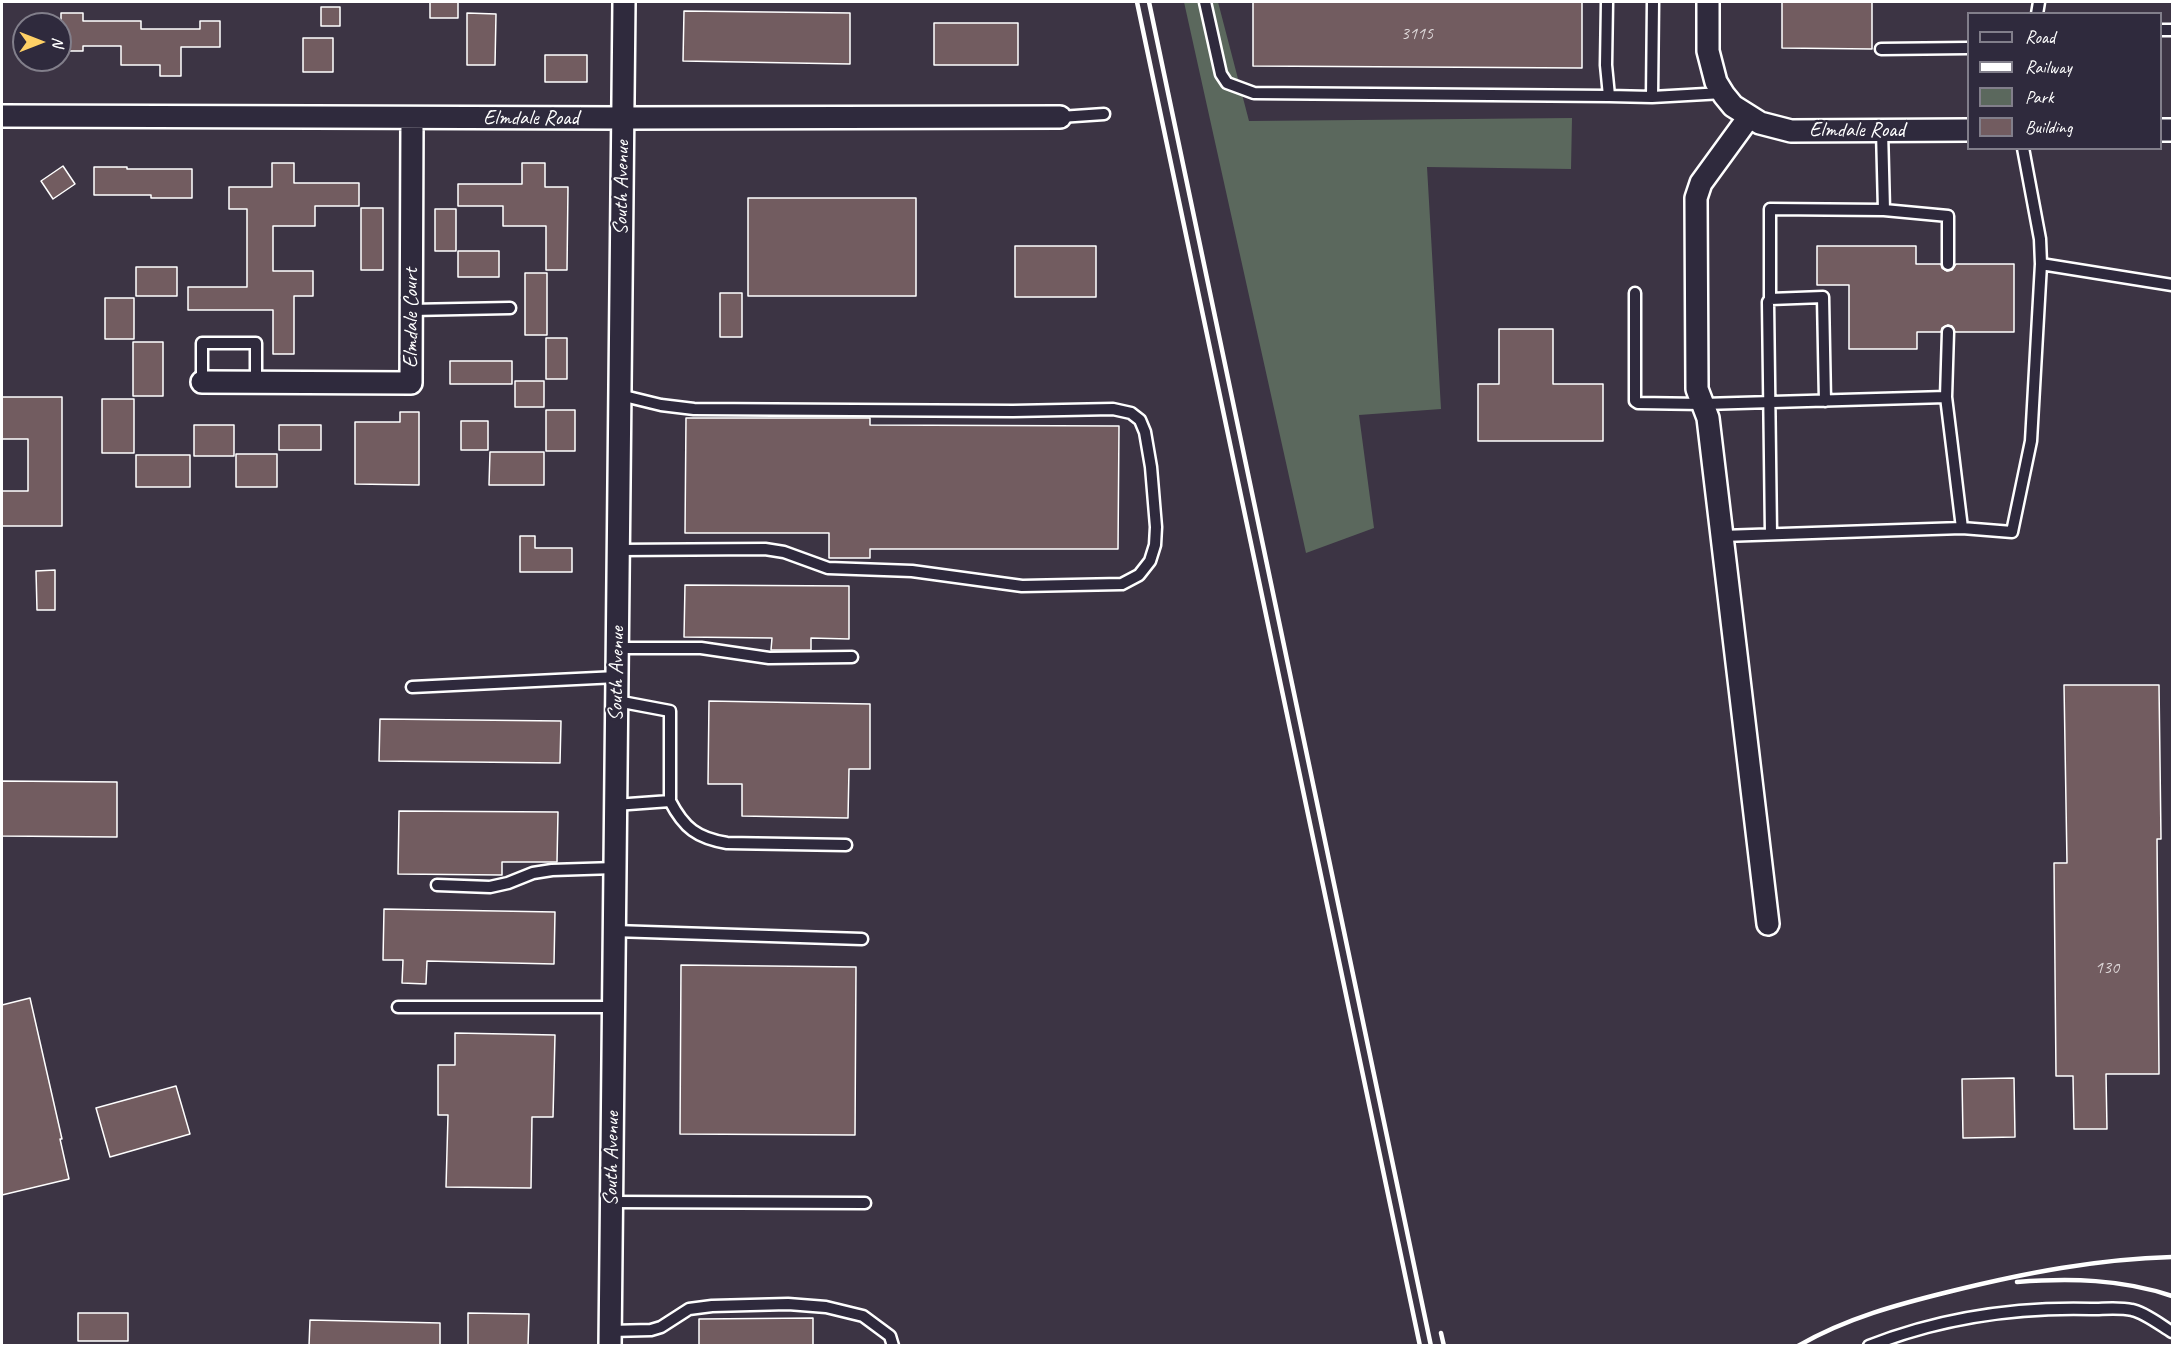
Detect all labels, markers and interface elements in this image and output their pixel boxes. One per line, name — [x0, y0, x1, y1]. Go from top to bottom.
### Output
north arrow — [12, 12, 72, 72]
legend — [1967, 12, 2162, 150]
house number: 3115 — [1401, 23, 1433, 45]
text: Road — [2025, 26, 2055, 48]
text: N — [48, 37, 68, 47]
text: Railway — [2025, 56, 2072, 78]
text: Park — [2025, 86, 2054, 108]
street label: Elmdale Road — [483, 105, 579, 131]
text: Building — [2025, 116, 2072, 138]
street label: Elmdale Road — [1809, 117, 1905, 143]
street label: South Avenue — [609, 140, 635, 236]
street label: Elmdale Court — [398, 268, 424, 368]
street label: South Avenue — [604, 626, 630, 722]
house number: 130 — [2095, 957, 2119, 979]
street label: South Avenue — [599, 1111, 625, 1207]

